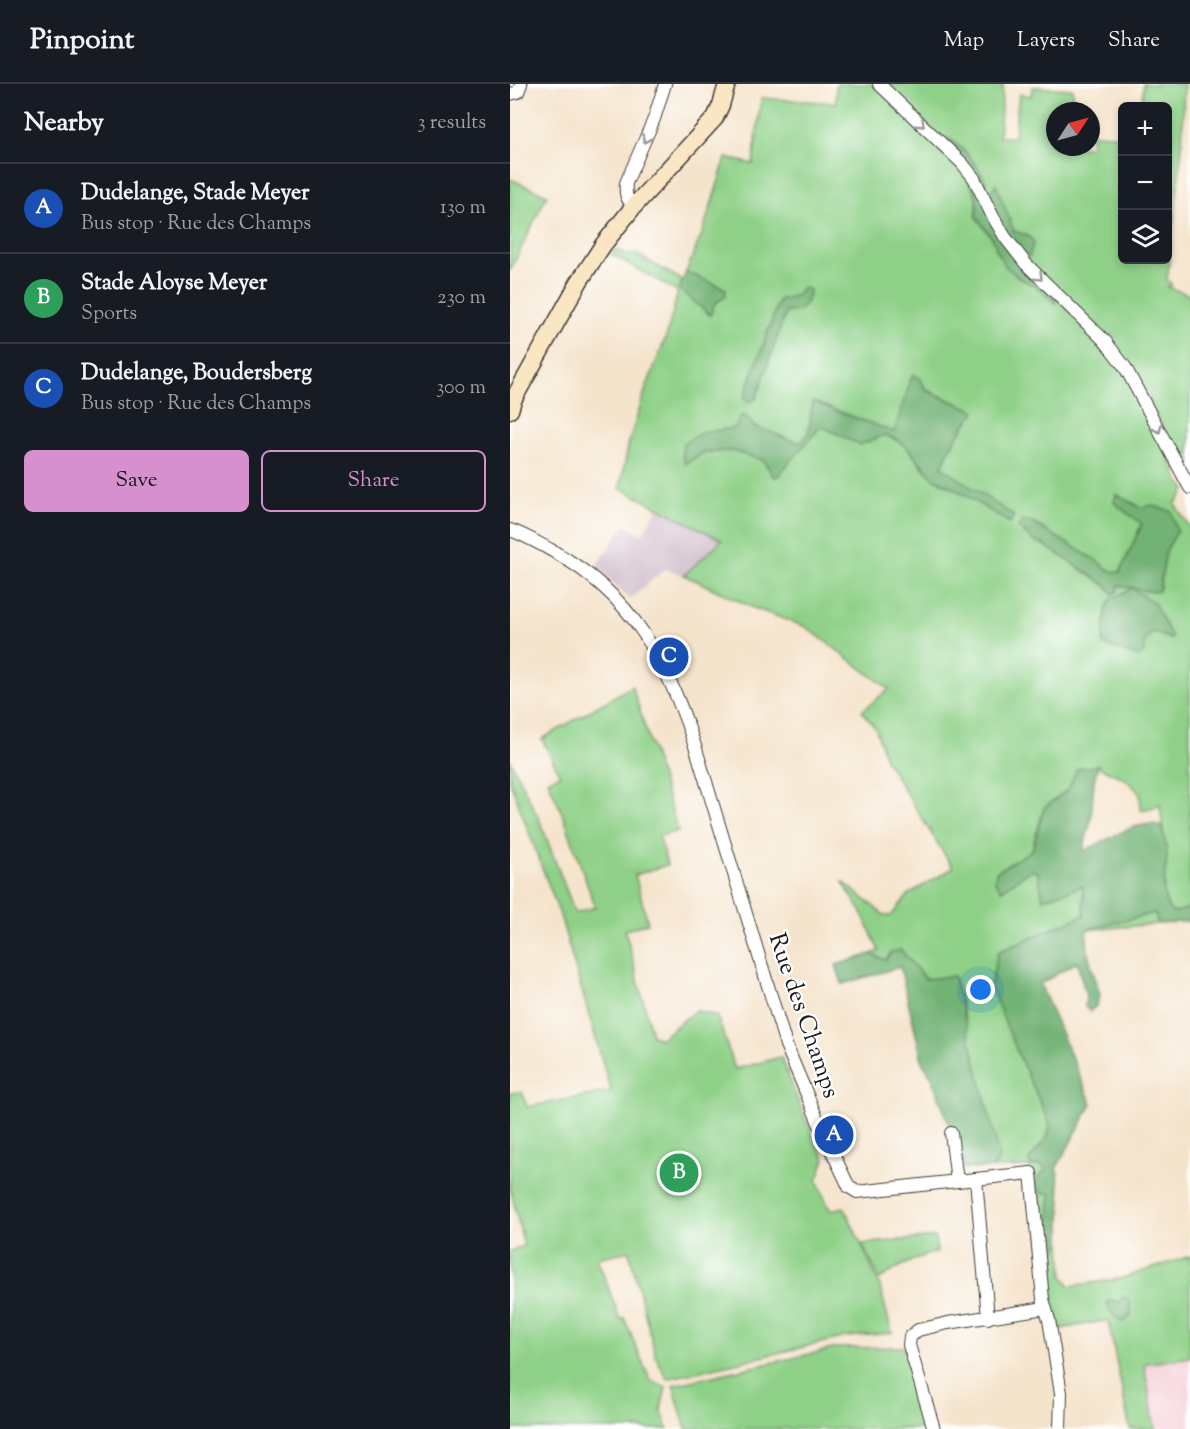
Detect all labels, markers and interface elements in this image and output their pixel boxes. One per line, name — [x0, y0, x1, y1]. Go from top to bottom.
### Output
text: Pinpoint — [30, 21, 134, 61]
text: Map — [944, 26, 984, 56]
text: Layers — [1017, 26, 1075, 56]
text: Share — [1108, 26, 1160, 56]
north arrow — [1046, 102, 1100, 156]
map controls — [1118, 102, 1172, 264]
button: + — [1118, 102, 1172, 156]
text: Nearby — [24, 105, 104, 142]
text: 3 results — [417, 109, 486, 138]
one-way arrow — [915, 117, 925, 128]
one-way arrow — [641, 133, 653, 144]
button: − — [1118, 156, 1172, 210]
text: Dudelange, Stade Meyer — [81, 178, 309, 210]
text: A — [35, 194, 52, 223]
text: 130 m — [440, 194, 486, 223]
text: Bus stop · Rue des Champs — [81, 210, 311, 239]
button: layers — [1118, 210, 1172, 264]
text: Stade Aloyse Meyer — [81, 268, 267, 300]
one-way arrow — [1033, 270, 1043, 281]
text: B — [37, 284, 50, 313]
text: 230 m — [437, 284, 486, 313]
text: Sports — [81, 300, 137, 329]
text: Dudelange, Boudersberg — [81, 358, 312, 390]
text: C — [35, 374, 52, 403]
text: 300 m — [436, 374, 486, 403]
text: Bus stop · Rue des Champs — [81, 390, 311, 419]
one-way arrow — [1151, 423, 1162, 434]
button: Save — [24, 450, 249, 512]
button: Share — [261, 450, 486, 512]
pin: C — [650, 634, 688, 680]
street label: Rue des Champs — [759, 929, 847, 1103]
your location — [966, 975, 995, 1004]
pin: A — [814, 1112, 854, 1158]
pin: B — [660, 1150, 698, 1196]

